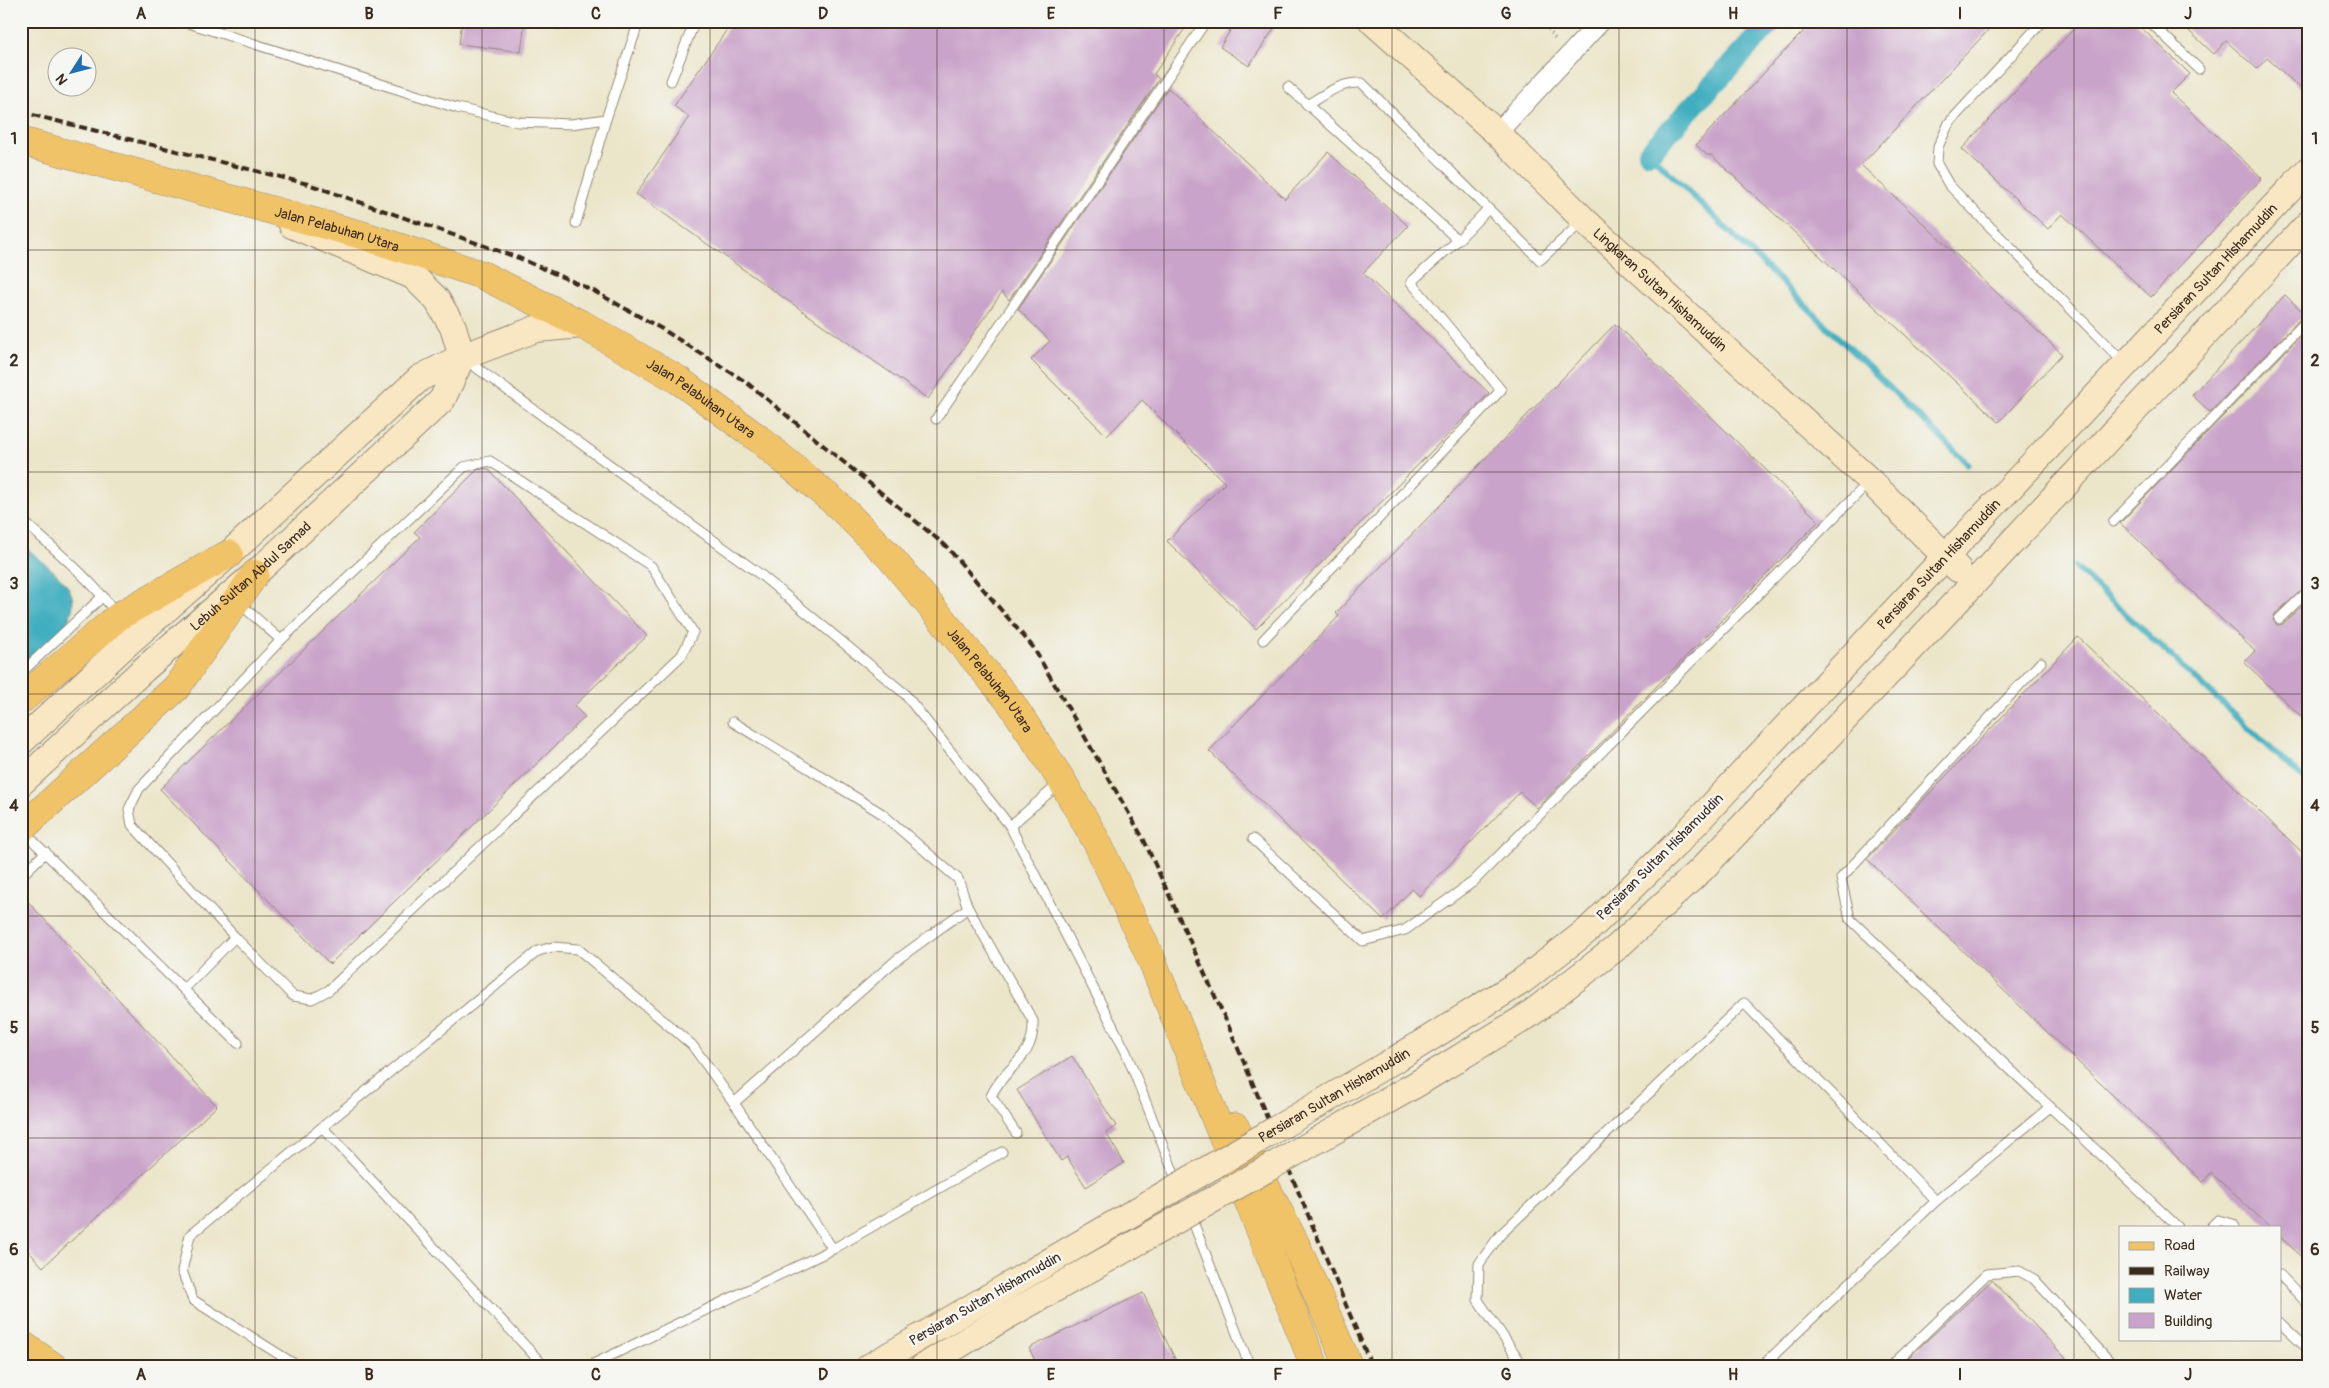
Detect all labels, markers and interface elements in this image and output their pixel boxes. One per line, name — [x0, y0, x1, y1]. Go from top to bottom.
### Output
text: A — [136, 4, 147, 24]
text: B — [364, 4, 374, 24]
text: C — [591, 4, 601, 24]
text: D — [818, 4, 828, 24]
text: E — [1047, 4, 1056, 24]
text: F — [1273, 4, 1283, 24]
text: G — [1501, 4, 1512, 24]
text: H — [1728, 4, 1738, 24]
text: I — [1958, 4, 1962, 24]
text: J — [2184, 4, 2192, 24]
north arrow — [48, 48, 98, 98]
text: N — [52, 71, 72, 88]
text: 1 — [11, 129, 17, 149]
text: 1 — [2312, 129, 2318, 149]
street label: Persiaran Sultan Hishamuddin — [2150, 200, 2281, 337]
street label: Jalan Pelabuhan Utara — [273, 203, 401, 255]
street label: Lingkaran Sultan Hishamuddin — [1590, 224, 1731, 355]
text: 2 — [10, 351, 19, 371]
text: 2 — [2311, 351, 2320, 371]
street label: Jalan Pelabuhan Utara — [644, 355, 759, 442]
street label: Persiaran Sultan Hishamuddin — [1873, 495, 2004, 633]
street label: Lebuh Sultan Abdul Samad — [186, 518, 315, 634]
text: 3 — [10, 574, 19, 594]
text: 3 — [2311, 574, 2320, 594]
street label: Jalan Pelabuhan Utara — [944, 624, 1036, 736]
street label: Persiaran Sultan Hishamuddin — [1593, 790, 1727, 924]
text: 4 — [9, 796, 19, 816]
text: 4 — [2310, 796, 2320, 816]
text: 5 — [10, 1018, 19, 1038]
text: 5 — [2311, 1018, 2320, 1038]
street label: Persiaran Sultan Hishamuddin — [1255, 1044, 1413, 1146]
legend — [2119, 1226, 2282, 1340]
text: Road — [2164, 1236, 2195, 1255]
text: 6 — [9, 1240, 19, 1260]
text: 6 — [2310, 1240, 2320, 1260]
street label: Persiaran Sultan Hishamuddin — [906, 1249, 1064, 1349]
text: Railway — [2164, 1262, 2210, 1281]
text: Water — [2164, 1286, 2203, 1305]
text: Building — [2164, 1312, 2212, 1331]
text: A — [136, 1365, 147, 1385]
text: B — [364, 1365, 374, 1385]
text: C — [591, 1365, 601, 1385]
text: D — [818, 1365, 828, 1385]
text: E — [1047, 1365, 1056, 1385]
text: F — [1273, 1365, 1283, 1385]
text: G — [1501, 1365, 1512, 1385]
text: H — [1728, 1365, 1738, 1385]
text: I — [1958, 1365, 1962, 1385]
text: J — [2184, 1365, 2192, 1385]

